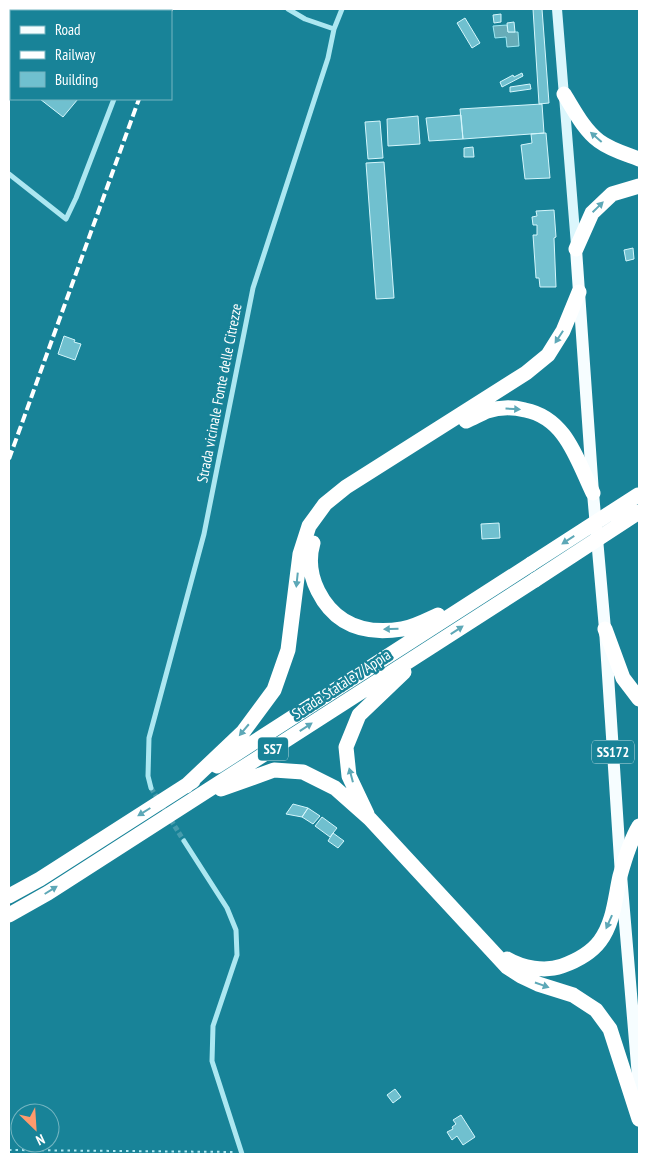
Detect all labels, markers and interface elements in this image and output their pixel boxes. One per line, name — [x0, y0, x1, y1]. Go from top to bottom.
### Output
legend — [10, 10, 172, 100]
text: Road — [55, 20, 81, 39]
text: Railway — [55, 45, 96, 64]
text: Building — [55, 70, 98, 89]
one-way arrow — [590, 132, 603, 143]
one-way arrow — [592, 201, 604, 213]
street label: Strada vicinale Fonte delle Citrezze — [192, 302, 246, 484]
one-way arrow — [555, 330, 564, 343]
one-way arrow — [506, 405, 522, 413]
one-way arrow — [561, 535, 574, 545]
one-way arrow — [293, 573, 301, 589]
one-way arrow — [451, 625, 464, 635]
one-way arrow — [383, 626, 399, 634]
street label: Strada Statale 7 Appia — [288, 645, 394, 723]
one-way arrow — [238, 723, 249, 736]
one-way arrow — [299, 723, 312, 732]
road number: SS7 — [258, 738, 288, 761]
road number: SS172 — [592, 740, 634, 764]
one-way arrow — [346, 767, 354, 782]
one-way arrow — [138, 807, 151, 817]
one-way arrow — [44, 886, 58, 895]
one-way arrow — [604, 915, 612, 929]
one-way arrow — [535, 981, 550, 989]
north arrow — [10, 1103, 60, 1153]
text: N — [33, 1130, 48, 1150]

